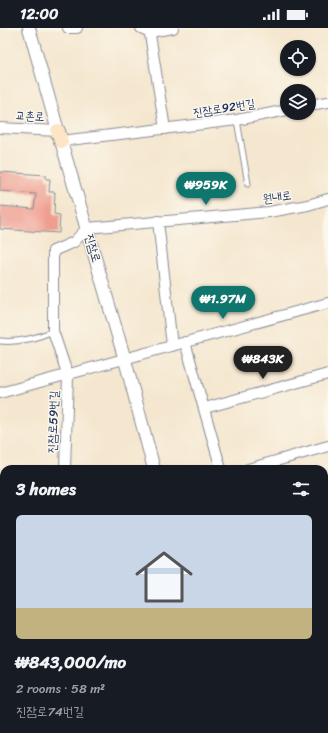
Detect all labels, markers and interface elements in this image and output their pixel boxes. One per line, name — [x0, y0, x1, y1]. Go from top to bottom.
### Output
text: 12:00 — [20, 1, 59, 27]
map controls — [280, 40, 316, 120]
button: locate — [280, 40, 316, 76]
button: layers — [280, 84, 316, 120]
street label: 진잠로92번길 — [191, 92, 257, 124]
street label: 교촌로 — [15, 104, 45, 128]
pin: ₩959K — [178, 172, 234, 206]
text: ₩959K — [185, 173, 227, 196]
street label: 원내로 — [261, 184, 293, 210]
street label: 진잠로 — [78, 231, 108, 265]
pin: ₩1.97M — [190, 286, 256, 320]
text: ₩1.97M — [200, 287, 246, 310]
pin: ₩843K — [235, 346, 291, 380]
text: ₩843K — [242, 347, 284, 370]
street label: 진잠로59번길 — [41, 390, 65, 454]
text: 3 homes — [16, 474, 76, 504]
icon: filters — [290, 478, 312, 500]
icon: home — [128, 541, 200, 613]
text: ₩843,000/mo — [16, 647, 126, 677]
text: 2 rooms · 58 m² — [16, 677, 105, 700]
text: 진잠로74번길 — [16, 700, 84, 723]

